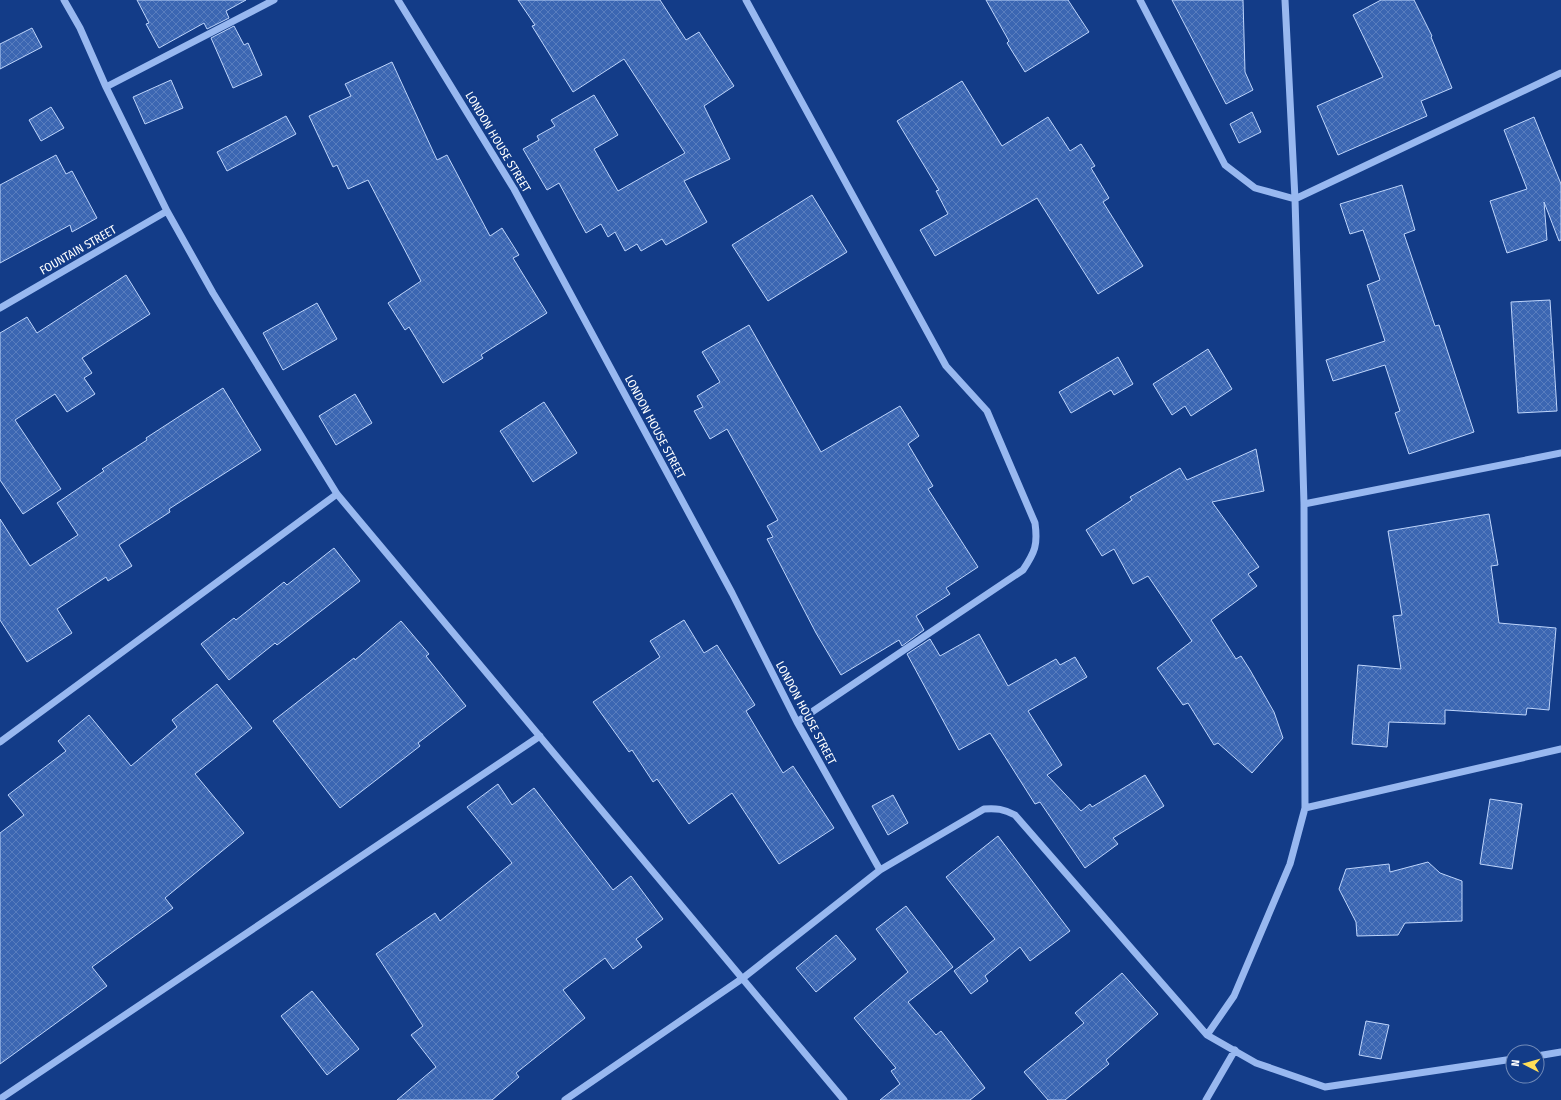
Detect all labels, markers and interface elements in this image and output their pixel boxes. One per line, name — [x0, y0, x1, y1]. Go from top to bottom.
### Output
street label: LONDON HOUSE STREET — [462, 89, 534, 195]
street label: FOUNTAIN STREET — [37, 222, 119, 278]
street label: LONDON HOUSE STREET — [622, 373, 688, 481]
street label: LONDON HOUSE STREET — [773, 659, 839, 767]
north arrow — [1505, 1044, 1545, 1084]
text: N — [1509, 1059, 1522, 1067]

